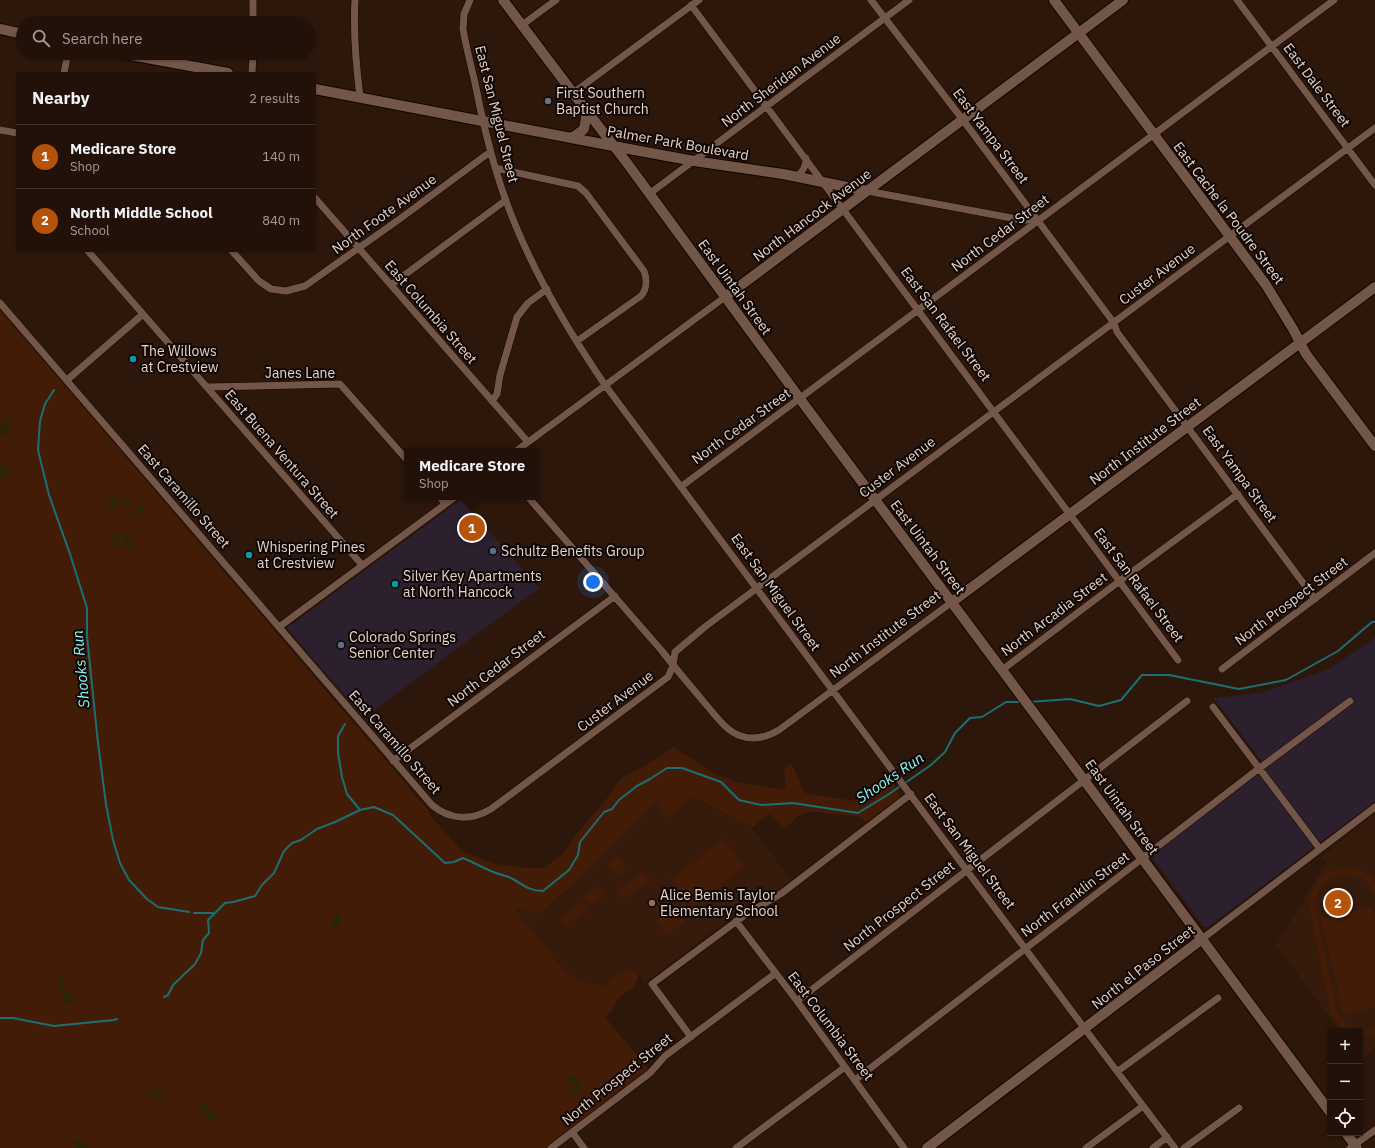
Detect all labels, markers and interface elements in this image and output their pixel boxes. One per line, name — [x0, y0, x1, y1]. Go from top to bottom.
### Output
search box — [16, 16, 316, 60]
icon: search — [30, 27, 52, 49]
text: Search here — [62, 29, 142, 48]
street label: North Sheridan Avenue — [718, 29, 845, 131]
street label: East Dale Street — [1280, 39, 1355, 131]
street label: East San Miguel Street — [471, 44, 523, 185]
place label: First Southern Baptist Church — [556, 84, 649, 118]
street label: East Yampa Street — [949, 85, 1033, 187]
text: Nearby — [32, 87, 90, 109]
text: 2 results — [249, 90, 300, 107]
marker: First Southern Baptist Church — [543, 96, 553, 106]
street label: Palmer Park Boulevard — [606, 122, 750, 164]
street label: East Cache la Poudre Street — [1169, 138, 1289, 288]
text: Medicare Store — [70, 139, 176, 158]
text: 1 — [41, 148, 49, 165]
text: 140 m — [262, 148, 300, 165]
text: Shop — [70, 158, 100, 175]
street label: North Hancock Avenue — [749, 164, 875, 265]
street label: North Foote Avenue — [328, 170, 440, 258]
street label: North Cedar Street — [947, 190, 1053, 276]
text: North Middle School — [70, 203, 213, 222]
text: 2 — [41, 212, 49, 229]
text: 840 m — [262, 212, 300, 229]
text: School — [70, 222, 110, 239]
street label: East Uintah Street — [694, 236, 776, 338]
street label: Custer Avenue — [1115, 239, 1199, 309]
street label: East Columbia Street — [381, 256, 481, 368]
street label: East San Rafael Street — [897, 263, 995, 385]
place label: The Willows at Crestview — [141, 342, 219, 376]
marker: The Willows at Crestview — [128, 354, 138, 364]
street label: Janes Lane — [265, 364, 336, 382]
street label: North Cedar Street — [688, 384, 794, 468]
street label: East Buena Ventura Street — [221, 386, 343, 522]
street label: North Institute Street — [1086, 393, 1204, 489]
street label: East Yampa Street — [1199, 422, 1281, 526]
street label: Custer Avenue — [855, 432, 939, 502]
street label: East Caramillo Street — [134, 440, 234, 552]
popup — [404, 448, 540, 500]
text: Medicare Store — [419, 456, 525, 475]
text: Shop — [419, 475, 449, 492]
street label: East Uintah Street — [887, 496, 969, 598]
pin: 1 — [459, 513, 485, 543]
street label: East San Rafael Street — [1090, 524, 1188, 646]
street label: East San Miguel Street — [727, 530, 825, 654]
place label: Whispering Pines at Crestview — [257, 538, 365, 572]
place label: Schultz Benefits Group — [501, 542, 645, 560]
marker: Schultz Benefits Group — [488, 546, 498, 556]
marker: Whispering Pines at Crestview — [244, 550, 254, 560]
street label: North Prospect Street — [1231, 553, 1351, 649]
place label: Silver Key Apartments at North Hancock — [403, 567, 542, 601]
street label: North Arcadia Street — [997, 568, 1111, 660]
your location — [583, 572, 603, 592]
marker: Silver Key Apartments at North Hancock — [390, 579, 400, 589]
street label: North Institute Street — [826, 586, 944, 682]
street label: North Cedar Street — [443, 625, 549, 711]
place label: Colorado Springs Senior Center — [349, 628, 456, 662]
water label: Shooks Run — [68, 629, 93, 709]
marker: Colorado Springs Senior Center — [336, 640, 346, 650]
street label: Custer Avenue — [573, 666, 657, 736]
street label: East Caramillo Street — [345, 686, 445, 798]
water label: Shooks Run — [852, 748, 927, 807]
street label: East Uintah Street — [1081, 756, 1163, 858]
street label: East San Miguel Street — [920, 789, 1020, 913]
street label: North Franklin Street — [1017, 847, 1133, 941]
street label: North Prospect Street — [840, 857, 958, 955]
place label: Alice Bemis Taylor Elementary School — [660, 886, 778, 920]
pin: 2 — [1325, 888, 1351, 918]
marker: Alice Bemis Taylor Elementary School — [647, 898, 657, 908]
street label: North el Paso Street — [1088, 921, 1198, 1013]
street label: East Columbia Street — [784, 968, 878, 1084]
map controls — [1327, 1028, 1363, 1136]
button: + — [1327, 1028, 1363, 1064]
street label: North Prospect Street — [558, 1029, 676, 1129]
button: − — [1327, 1064, 1363, 1100]
button: locate — [1327, 1100, 1363, 1136]

